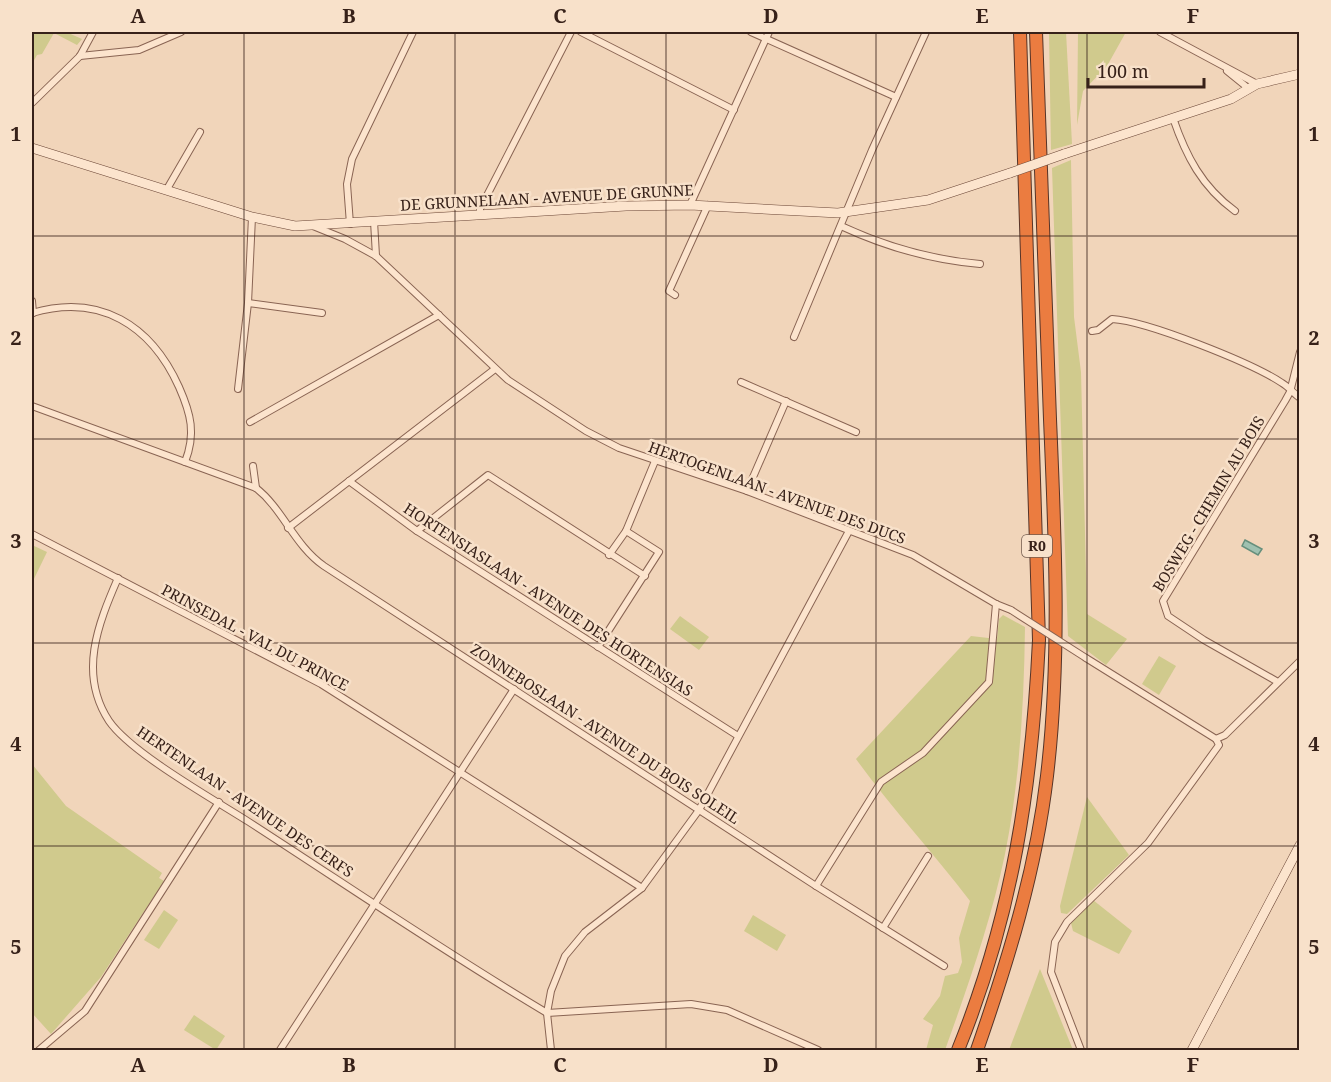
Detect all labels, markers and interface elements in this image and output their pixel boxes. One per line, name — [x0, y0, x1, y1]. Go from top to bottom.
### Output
text: A — [130, 2, 146, 29]
text: B — [342, 2, 356, 29]
text: C — [553, 2, 567, 29]
text: D — [763, 2, 779, 29]
text: E — [975, 2, 989, 29]
text: F — [1187, 2, 1199, 29]
scale bar — [1088, 51, 1204, 89]
text: 100 m — [1097, 59, 1149, 83]
text: 1 — [10, 120, 22, 147]
text: 1 — [1308, 120, 1320, 147]
street label: DE GRUNNELAAN - AVENUE DE GRUNNE — [400, 179, 694, 215]
text: 2 — [10, 324, 22, 351]
text: 2 — [1308, 324, 1320, 351]
street label: BOSWEG - CHEMIN AU BOIS — [1148, 412, 1269, 595]
street label: HERTOGENLAAN - AVENUE DES DUCS — [646, 436, 909, 548]
street label: HORTENSIASLAAN - AVENUE DES HORTENSIAS — [400, 498, 697, 700]
text: 3 — [10, 527, 22, 554]
text: 3 — [1308, 527, 1320, 554]
road number: R0 — [1022, 535, 1052, 557]
street label: PRINSEDAL - VAL DU PRINCE — [158, 579, 352, 695]
street label: ZONNEBOSLAAN - AVENUE DU BOIS SOLEIL — [467, 638, 744, 828]
street label: HERTENLAAN - AVENUE DES CERFS — [133, 721, 358, 881]
text: 4 — [10, 730, 22, 757]
text: 4 — [1308, 730, 1320, 757]
text: 5 — [10, 933, 22, 960]
text: 5 — [1308, 933, 1320, 960]
text: A — [130, 1051, 146, 1078]
text: B — [342, 1051, 356, 1078]
text: C — [553, 1051, 567, 1078]
text: D — [763, 1051, 779, 1078]
text: E — [975, 1051, 989, 1078]
text: F — [1187, 1051, 1199, 1078]

